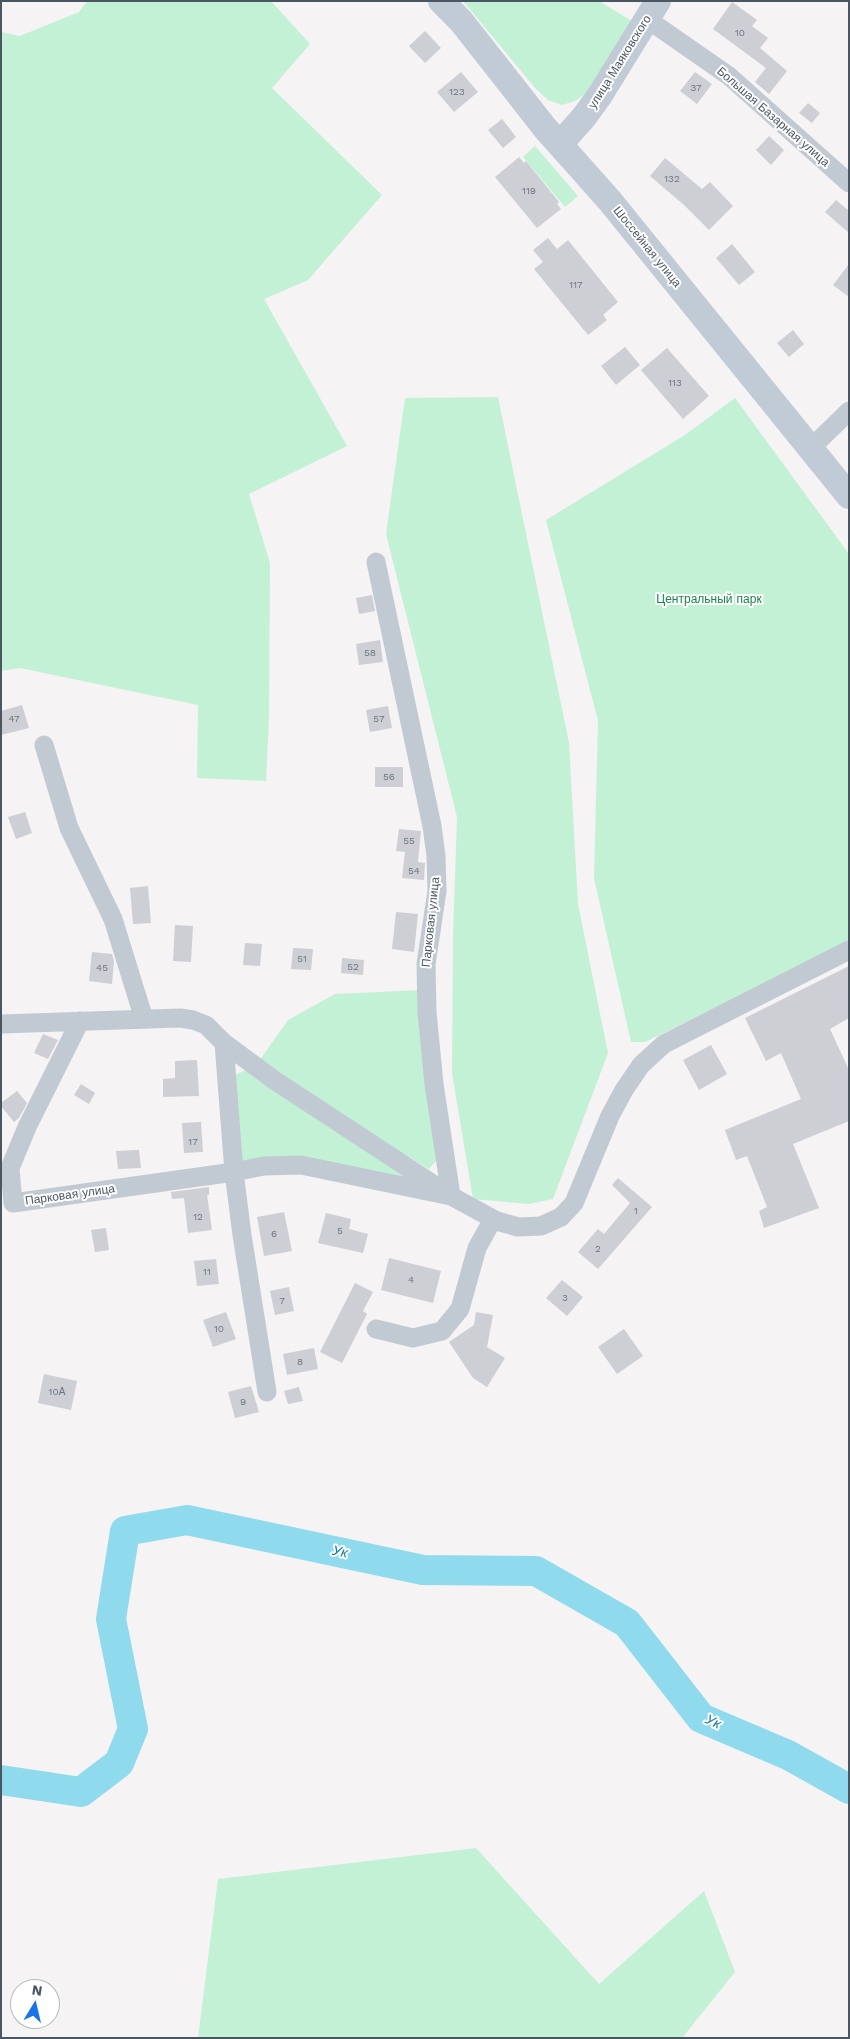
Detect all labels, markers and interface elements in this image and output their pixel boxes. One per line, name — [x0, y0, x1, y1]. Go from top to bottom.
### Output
street label: улица Маяковского — [585, 13, 655, 111]
house number: 10 — [735, 27, 745, 39]
street label: Большая Базарная улица — [714, 64, 832, 170]
house number: 37 — [690, 82, 702, 94]
house number: 123 — [449, 86, 465, 98]
house number: 132 — [664, 173, 680, 185]
house number: 119 — [522, 185, 536, 197]
street label: Шоссейная улица — [610, 204, 684, 290]
house number: 117 — [569, 279, 583, 291]
house number: 113 — [668, 377, 682, 389]
park label: Центральный парк — [656, 592, 762, 606]
house number: 58 — [364, 647, 376, 659]
house number: 47 — [8, 713, 20, 725]
house number: 57 — [373, 713, 385, 725]
house number: 56 — [383, 771, 395, 783]
house number: 55 — [403, 835, 415, 847]
house number: 54 — [408, 865, 420, 877]
street label: Парковая улица — [419, 876, 443, 968]
house number: 51 — [297, 953, 307, 965]
house number: 52 — [347, 961, 359, 973]
house number: 45 — [96, 962, 108, 974]
house number: 17 — [188, 1136, 198, 1148]
street label: Парковая улица — [24, 1182, 116, 1208]
house number: 1 — [634, 1205, 638, 1217]
house number: 12 — [193, 1211, 203, 1223]
house number: 5 — [337, 1225, 343, 1237]
house number: 6 — [271, 1228, 277, 1240]
house number: 2 — [595, 1243, 601, 1255]
house number: 11 — [203, 1266, 211, 1278]
house number: 4 — [408, 1274, 414, 1286]
house number: 3 — [562, 1292, 568, 1304]
house number: 7 — [279, 1295, 285, 1307]
house number: 10 — [214, 1323, 224, 1335]
house number: 8 — [297, 1356, 303, 1368]
house number: 10А — [49, 1386, 65, 1398]
house number: 9 — [240, 1396, 246, 1408]
water label: Ук — [331, 1542, 349, 1562]
water label: Ук — [702, 1711, 724, 1733]
north arrow — [10, 1979, 60, 2029]
text: N — [31, 1981, 44, 1999]

